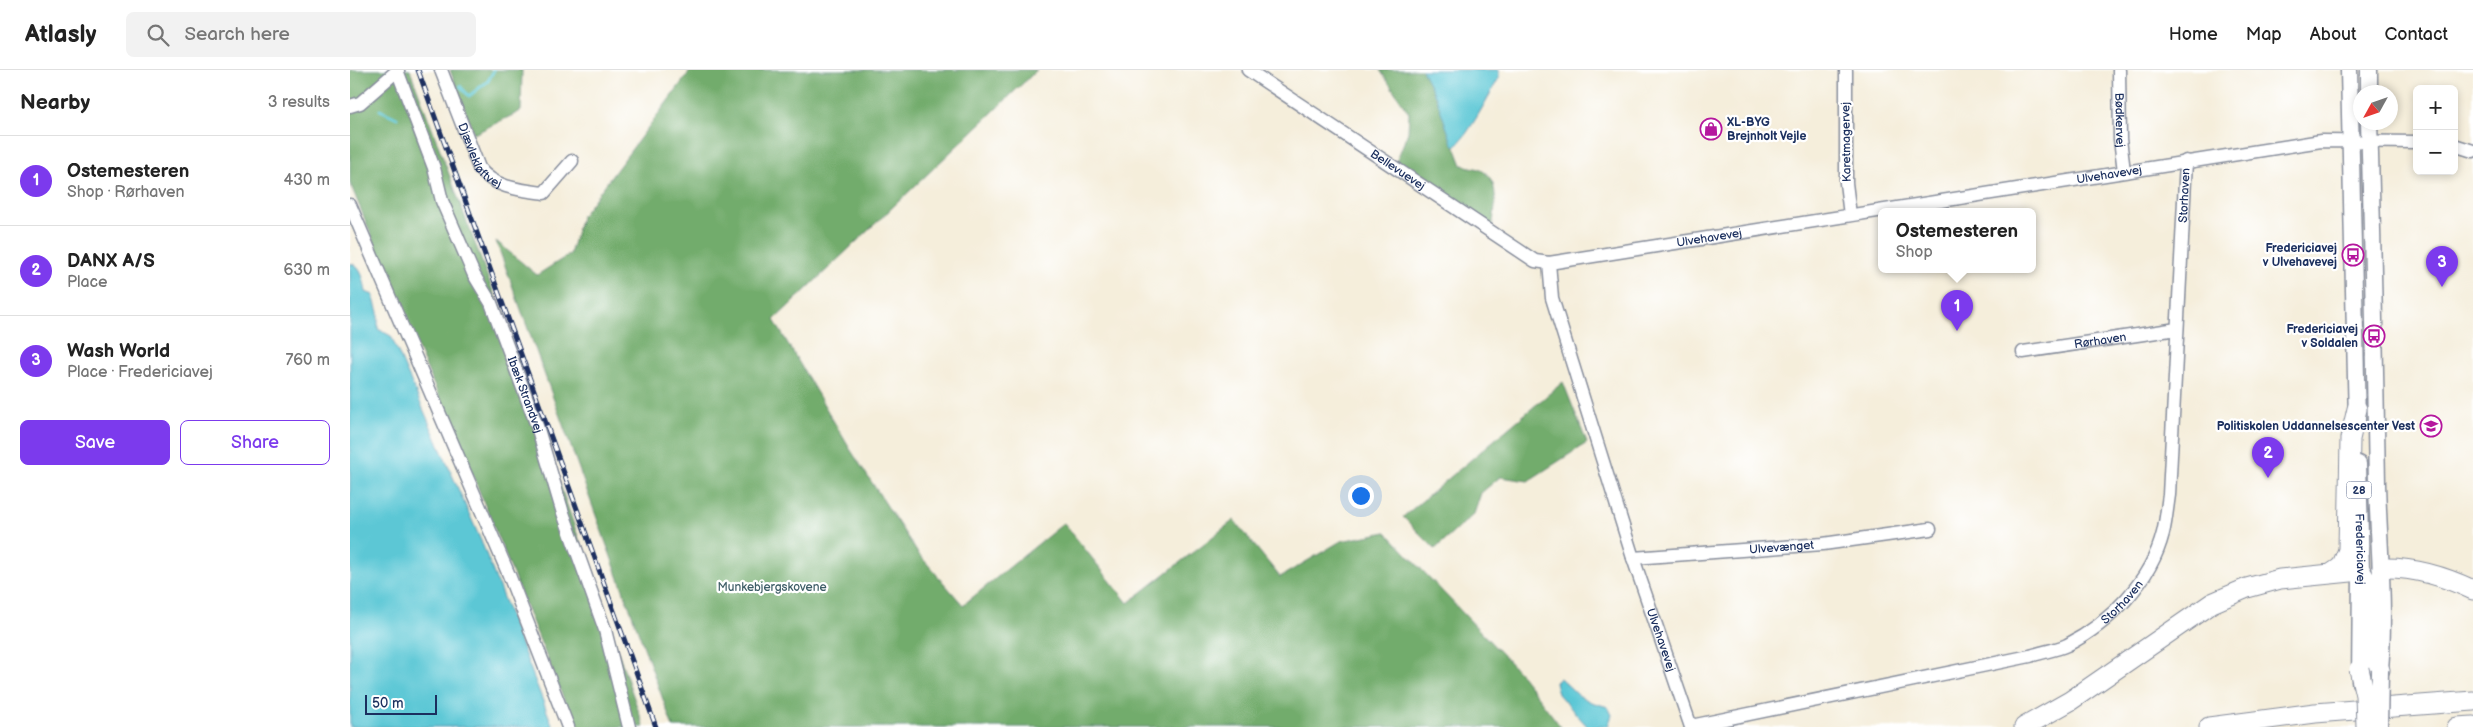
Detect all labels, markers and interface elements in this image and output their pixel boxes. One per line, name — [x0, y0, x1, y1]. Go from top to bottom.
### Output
search box — [126, 12, 476, 57]
text: Atlasly — [25, 20, 96, 49]
icon: search — [144, 21, 172, 49]
text: Search here — [184, 23, 290, 46]
text: Home — [2169, 24, 2218, 45]
text: Map — [2246, 24, 2282, 45]
text: About — [2310, 24, 2357, 45]
text: Contact — [2385, 24, 2448, 45]
north arrow — [2353, 85, 2398, 130]
map controls — [2413, 85, 2458, 175]
button: + — [2413, 85, 2458, 130]
text: Nearby — [20, 90, 90, 115]
text: 3 results — [268, 93, 330, 112]
street label: Bødkervej — [2111, 93, 2128, 148]
street label: Karetmagervej — [1838, 102, 1855, 182]
place label: XL-BYG Brejnholt Vejle — [1727, 115, 1806, 144]
shop icon: XL-BYG Brejnholt Vejle — [1699, 117, 1723, 141]
street label: Djævlekløftvej — [454, 121, 504, 192]
button: − — [2413, 130, 2458, 175]
street label: Bellevuevej — [1367, 146, 1428, 194]
text: Ostemesteren — [67, 160, 189, 183]
street label: Ulvehavevej — [2075, 162, 2143, 188]
street label: Storhaven — [2176, 167, 2194, 223]
text: 1 — [33, 171, 39, 190]
text: 430 m — [283, 171, 330, 190]
text: Shop · Rørhaven — [67, 183, 184, 202]
popup — [1878, 208, 2036, 273]
text: Ostemesteren — [1896, 220, 2018, 243]
street label: Ulvehavevej — [1675, 226, 1743, 251]
place label: Fredericiavej v Ulvehavevej — [2262, 241, 2337, 270]
text: Shop — [1896, 243, 1933, 262]
bus stop icon: Fredericiavej v Ulvehavevej — [2341, 243, 2365, 267]
pin: 3 — [2426, 246, 2458, 287]
text: DANX A/S — [67, 250, 155, 273]
text: 2 — [31, 261, 41, 280]
text: 630 m — [283, 261, 330, 280]
text: Place — [67, 273, 108, 292]
pin: 1 — [1941, 290, 1973, 331]
place label: Fredericiavej v Soldalen — [2286, 322, 2358, 351]
bus stop icon: Fredericiavej v Soldalen — [2362, 324, 2386, 348]
street label: Rørhaven — [2073, 330, 2128, 352]
text: Wash World — [67, 340, 170, 363]
text: 3 — [31, 351, 41, 370]
text: 760 m — [285, 351, 330, 370]
street label: Ibæk Strandvej — [504, 354, 546, 435]
text: Place · Fredericiavej — [67, 363, 213, 382]
school or university icon: Politiskolen Uddannelsescenter Vest — [2419, 414, 2443, 438]
place label: Politiskolen Uddannelsescenter Vest — [2217, 419, 2415, 434]
button: Save — [20, 420, 170, 465]
button: Share — [180, 420, 330, 465]
pin: 2 — [2252, 437, 2284, 478]
road number: 28 — [2346, 482, 2372, 498]
your location — [1348, 483, 1374, 509]
street label: Fredericiavej — [2351, 513, 2368, 585]
street label: Ulvevænget — [1749, 538, 1815, 557]
street label: Storhaven — [2098, 577, 2147, 628]
park label: Munkebjergskovene — [717, 580, 827, 595]
street label: Ulvehavevej — [1643, 606, 1678, 674]
scale bar — [365, 692, 438, 715]
text: 50 m — [372, 695, 404, 712]

